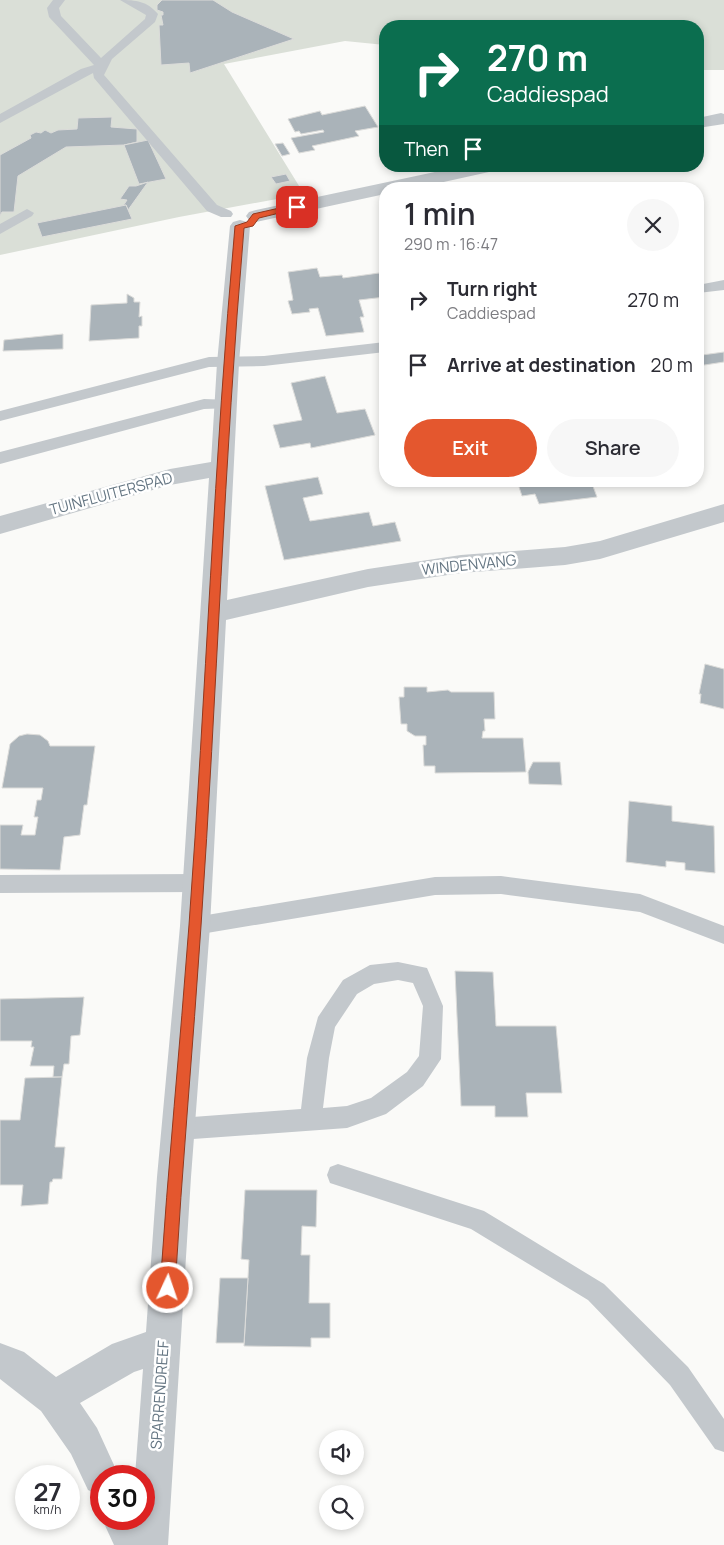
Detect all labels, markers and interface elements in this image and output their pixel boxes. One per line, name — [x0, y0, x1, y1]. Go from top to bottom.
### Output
text: 270 m — [487, 34, 588, 82]
icon: right — [404, 40, 469, 105]
text: Caddiespad — [487, 79, 609, 109]
icon: arrive — [459, 135, 487, 163]
text: Then — [404, 136, 449, 162]
pin — [276, 186, 318, 228]
icon: arrive — [283, 193, 311, 221]
text: 1 min — [404, 193, 476, 234]
button: close — [627, 199, 679, 251]
text: 290 m · 16:47 — [404, 233, 498, 255]
text: Turn right — [447, 276, 537, 302]
icon: right — [404, 286, 432, 314]
text: 270 m — [627, 287, 679, 313]
text: Caddiespad — [447, 302, 536, 324]
icon: arrive — [404, 351, 432, 379]
text: Arrive at destination — [447, 352, 636, 378]
text: 20 m — [651, 352, 693, 378]
button: Exit — [404, 419, 537, 477]
button: Share — [547, 419, 679, 477]
street label: TUINFLUITERSPAD — [47, 467, 175, 520]
street label: WINDENVANG — [421, 549, 518, 580]
position arrow — [141, 1261, 193, 1313]
street label: SPARRENDREEF — [145, 1339, 174, 1450]
map controls — [319, 1430, 364, 1530]
button: sound — [319, 1430, 364, 1475]
speed limit sign: 30 — [90, 1465, 155, 1530]
text: 27 — [33, 1474, 62, 1509]
button: search — [319, 1485, 364, 1530]
text: km/h — [34, 1501, 61, 1518]

